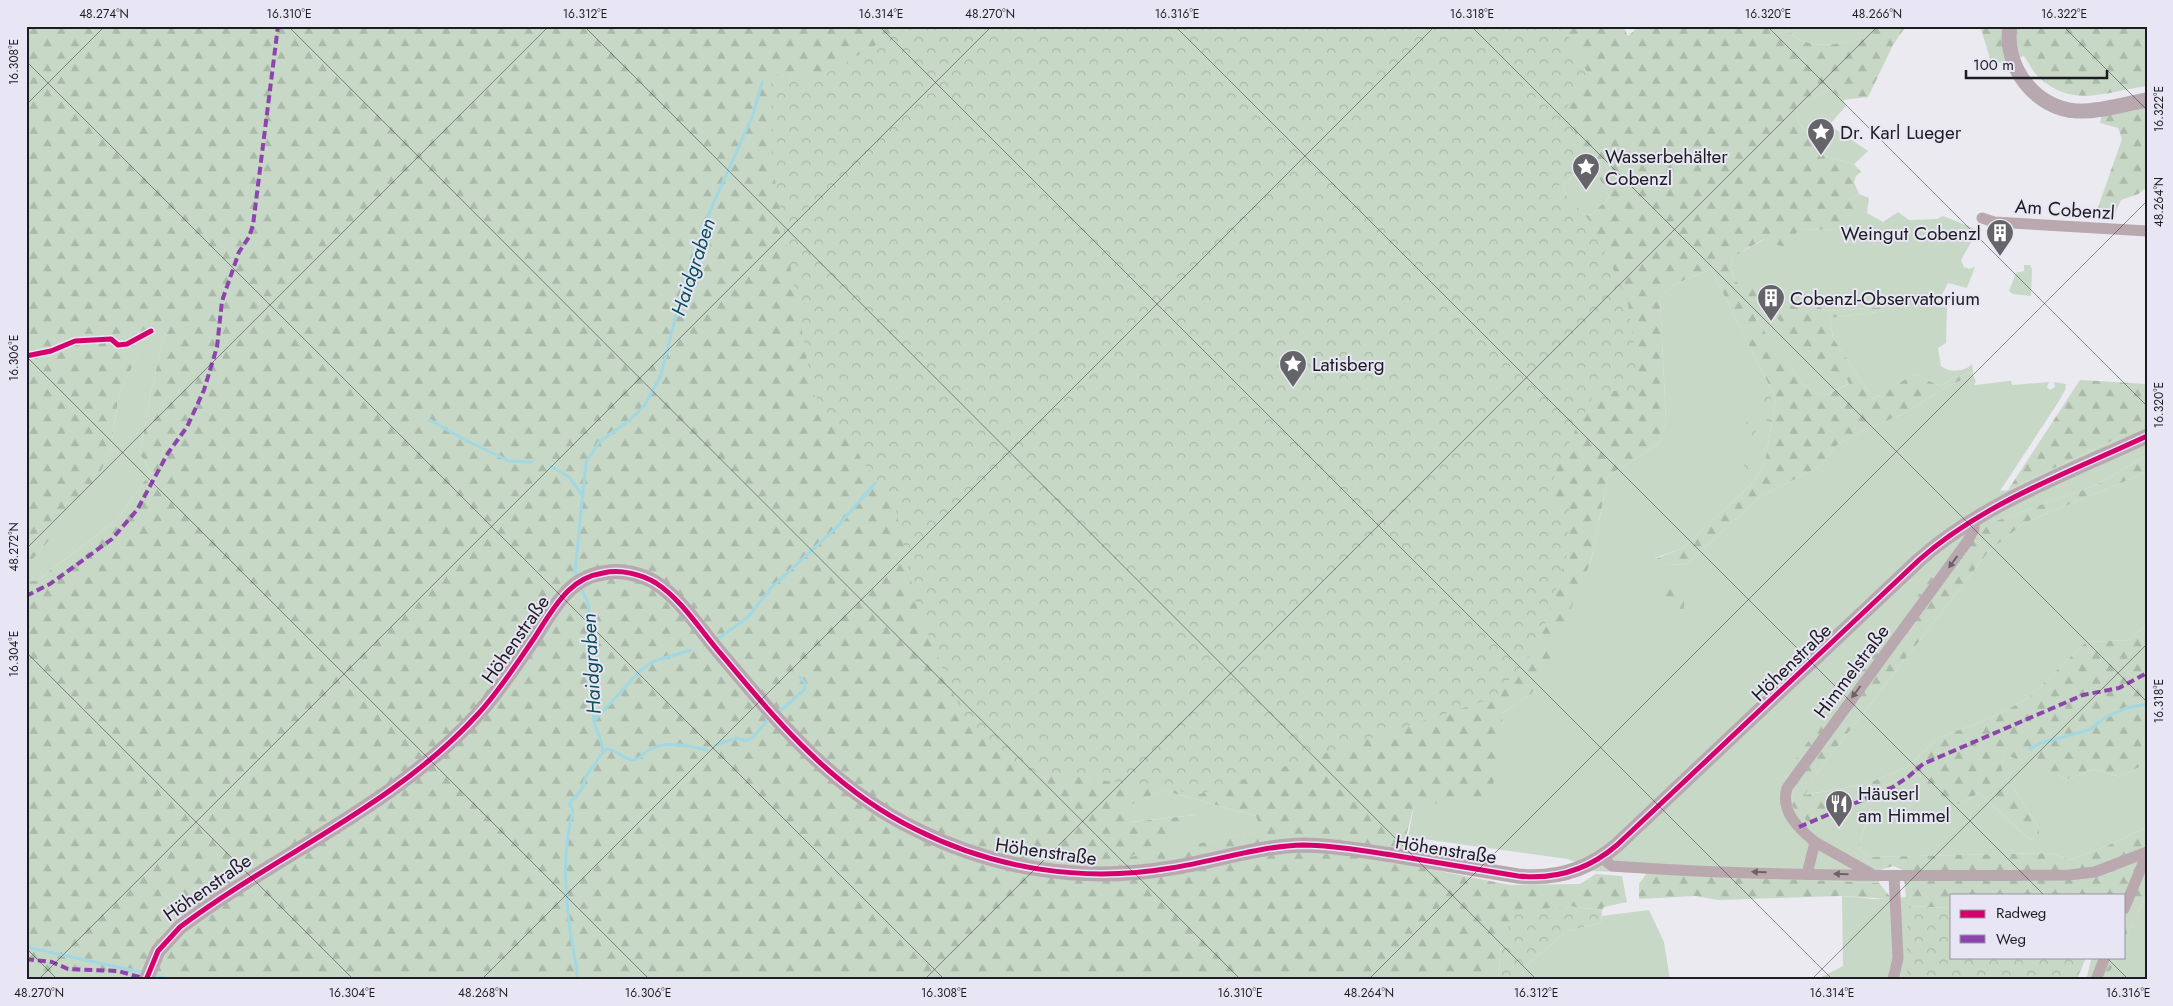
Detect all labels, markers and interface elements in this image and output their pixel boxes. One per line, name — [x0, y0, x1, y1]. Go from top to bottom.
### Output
text: 48.274°N — [79, 5, 129, 23]
text: 16.310°E — [266, 5, 312, 23]
text: 16.312°E — [563, 5, 607, 23]
text: 16.314°E — [859, 5, 903, 23]
text: 48.270°N — [965, 5, 1015, 23]
text: 16.316°E — [1155, 5, 1199, 23]
text: 16.318°E — [1450, 5, 1494, 23]
text: 16.320°E — [1745, 5, 1791, 23]
text: 48.266°N — [1852, 5, 1902, 23]
text: 16.322°E — [2041, 5, 2087, 23]
text: 16.308°E — [5, 39, 23, 85]
scale bar — [1966, 48, 2107, 80]
text: 100 m — [1973, 54, 2014, 76]
text: 16.322°E — [2150, 86, 2168, 132]
place icon: Dr. Karl Lueger — [1806, 117, 1836, 156]
place label: Dr. Karl Lueger — [1840, 119, 1962, 146]
place label: Wasserbehälter Cobenzl — [1605, 143, 1728, 192]
place icon: Wasserbehälter Cobenzl — [1571, 152, 1601, 191]
text: 48.264°N — [2150, 177, 2168, 227]
street label: Am Cobenzl — [2014, 193, 2116, 226]
water label: Haidgraben — [664, 215, 723, 320]
building icon: Weingut Cobenzl — [1985, 218, 2015, 257]
place label: Weingut Cobenzl — [1841, 220, 1981, 247]
building icon: Cobenzl-Observatorium — [1756, 283, 1786, 322]
place label: Cobenzl-Observatorium — [1790, 285, 1980, 312]
text: 16.306°E — [5, 335, 23, 381]
place icon: Latisberg — [1278, 349, 1308, 388]
place label: Latisberg — [1312, 351, 1385, 378]
text: 16.320°E — [2150, 382, 2168, 428]
text: 48.272°N — [5, 522, 23, 572]
one-way arrow — [1948, 555, 1958, 569]
street label: Höhenstraße — [475, 590, 556, 689]
water label: Haidgraben — [574, 613, 609, 715]
street label: Höhenstraße — [1745, 617, 1838, 708]
street label: Himmelstraße — [1807, 619, 1896, 724]
text: 16.304°E — [5, 631, 23, 677]
text: 16.318°E — [2150, 679, 2168, 723]
one-way arrow — [1851, 685, 1862, 698]
place label: Häuserl am Himmel — [1858, 780, 1950, 829]
restaurant icon: Häuserl am Himmel — [1824, 789, 1854, 828]
street label: Höhenstraße — [1393, 828, 1499, 871]
street label: Höhenstraße — [994, 831, 1099, 872]
street label: Höhenstraße — [158, 847, 257, 928]
one-way arrow — [1750, 868, 1766, 876]
one-way arrow — [1833, 870, 1849, 878]
legend — [1950, 894, 2126, 958]
text: Radweg — [1996, 902, 2046, 924]
text: Weg — [1996, 928, 2026, 950]
text: 48.270°N — [14, 984, 64, 1002]
text: 16.304°E — [329, 984, 375, 1002]
text: 48.268°N — [458, 984, 508, 1002]
text: 16.306°E — [625, 984, 671, 1002]
text: 16.308°E — [921, 984, 967, 1002]
text: 16.310°E — [1217, 984, 1263, 1002]
text: 48.264°N — [1344, 984, 1394, 1002]
text: 16.312°E — [1514, 984, 1558, 1002]
text: 16.314°E — [1810, 984, 1854, 1002]
text: 16.316°E — [2106, 984, 2150, 1002]

